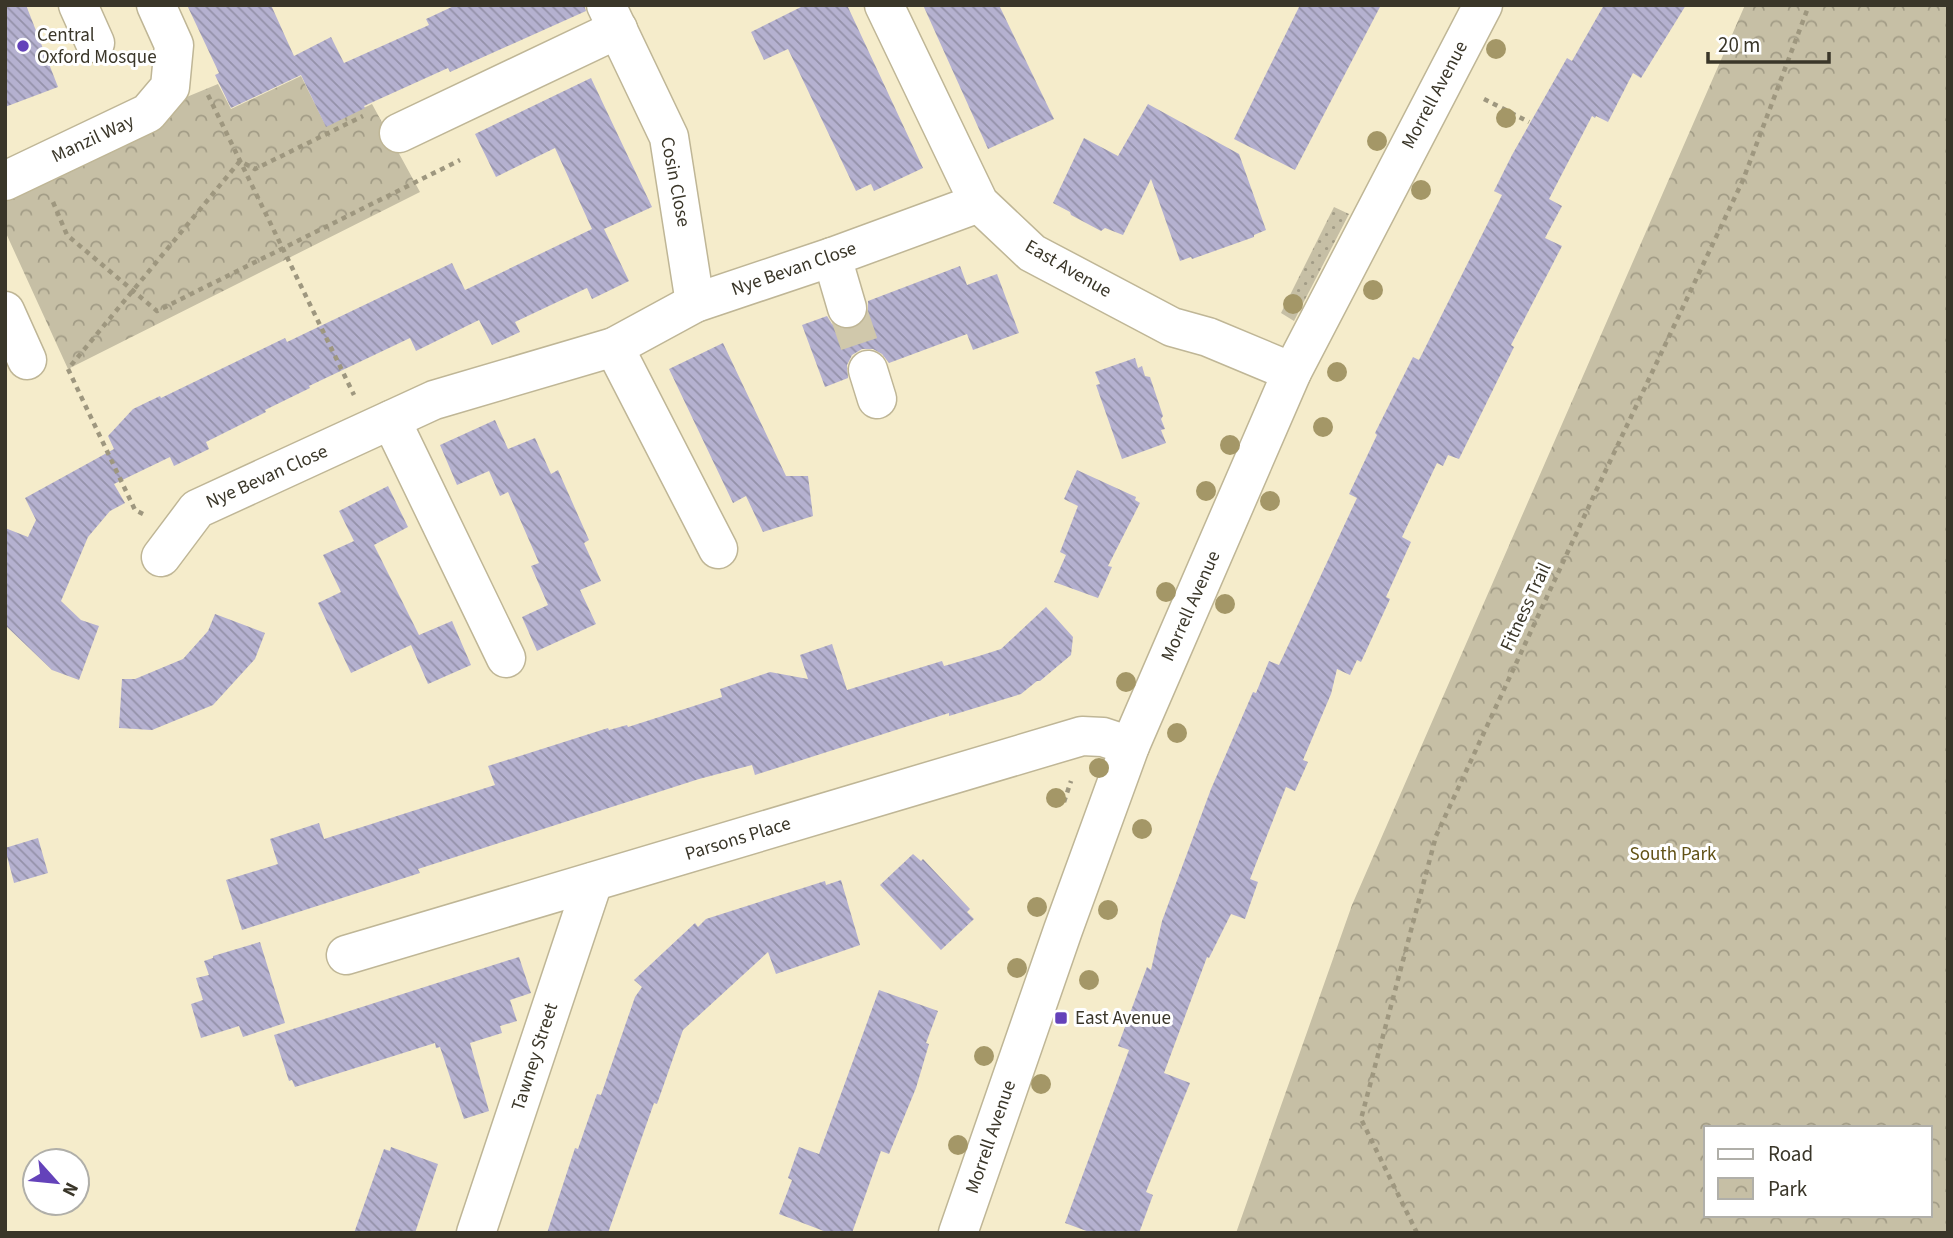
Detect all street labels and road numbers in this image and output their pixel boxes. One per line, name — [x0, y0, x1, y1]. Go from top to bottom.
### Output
street label: Morrell Avenue — [1395, 36, 1475, 154]
street label: Manzil Way — [47, 108, 139, 170]
street label: Cosin Close — [653, 135, 697, 229]
street label: East Avenue — [1020, 233, 1116, 305]
street label: Nye Bevan Close — [728, 235, 860, 303]
street label: Nye Bevan Close — [202, 438, 332, 516]
street label: Morrell Avenue — [1155, 546, 1227, 666]
street label: Fitness Trail — [1494, 558, 1558, 656]
street label: Parsons Place — [682, 810, 794, 868]
street label: Tawney Street — [505, 999, 565, 1115]
street label: Morrell Avenue — [959, 1077, 1023, 1197]

